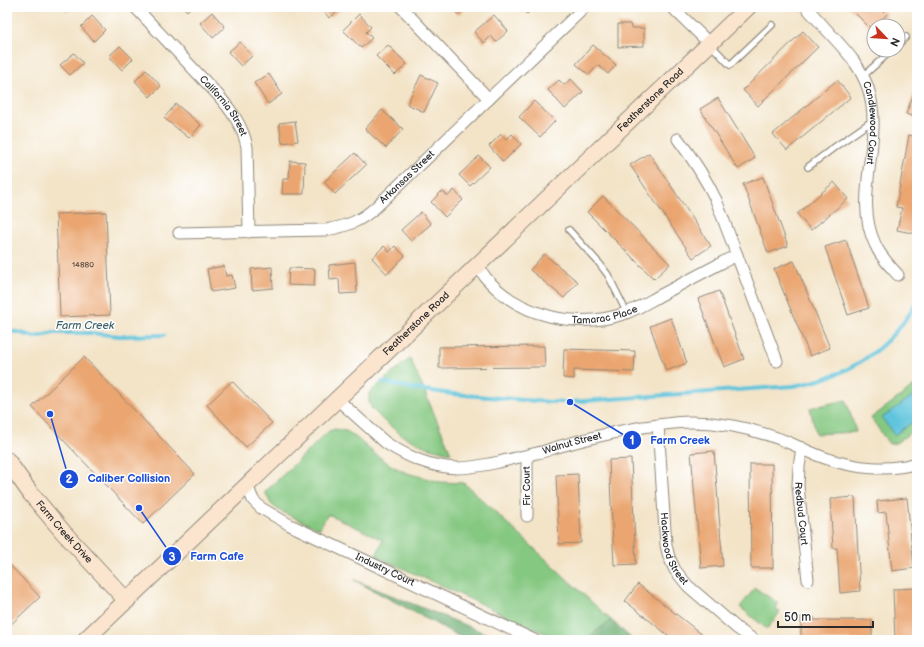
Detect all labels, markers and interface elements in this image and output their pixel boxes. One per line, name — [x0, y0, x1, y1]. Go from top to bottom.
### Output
north arrow — [866, 18, 906, 58]
text: N — [887, 36, 902, 49]
street label: Featherstone Road — [615, 65, 687, 134]
street label: California Street — [197, 73, 250, 138]
street label: Candlewood Court — [860, 80, 879, 165]
street label: Arkansas Street — [377, 148, 437, 206]
house number: 14880 — [72, 260, 94, 269]
street label: Featherstone Road — [381, 289, 452, 358]
street label: Tamarac Place — [571, 303, 640, 326]
water label: Farm Creek — [56, 319, 115, 332]
callout: Farm Creek — [622, 428, 718, 451]
street label: Walnut Street — [541, 430, 603, 457]
text: 1 — [629, 433, 635, 448]
text: Farm Creek — [650, 434, 710, 447]
street label: Fir Court — [521, 466, 533, 506]
callout: Caliber Collision — [59, 467, 178, 490]
text: 2 — [65, 472, 73, 487]
text: Caliber Collision — [88, 472, 170, 485]
street label: Redbud Court — [792, 482, 810, 546]
street label: Farm Creek Drive — [33, 498, 95, 566]
street label: Hackwood Street — [658, 512, 691, 587]
callout: Farm Cafe — [162, 545, 252, 568]
text: 3 — [168, 550, 176, 565]
text: Farm Cafe — [190, 550, 244, 563]
street label: Industry Court — [353, 551, 416, 589]
scale bar — [778, 603, 873, 629]
text: 50 m — [784, 610, 811, 625]

